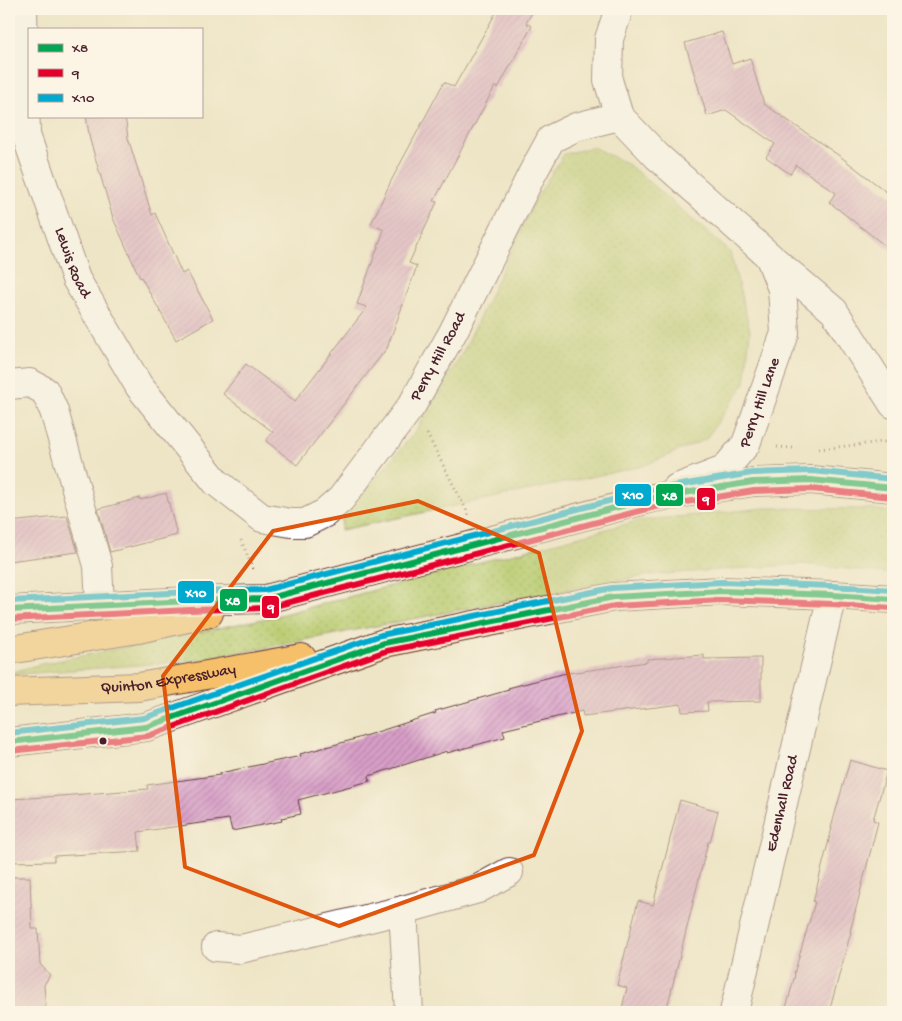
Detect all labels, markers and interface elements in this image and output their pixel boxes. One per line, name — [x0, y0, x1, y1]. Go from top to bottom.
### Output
legend — [28, 28, 202, 118]
text: X8 — [71, 40, 88, 58]
text: 9 — [71, 66, 80, 84]
text: X10 — [71, 90, 95, 108]
street label: Lewis Road — [49, 225, 96, 303]
street label: Perry Hill Road — [406, 308, 471, 406]
street label: Perry Hill Lane — [736, 355, 785, 451]
line badge: X10 — [614, 483, 652, 507]
line badge: X8 — [655, 483, 684, 507]
line badge: 9 — [696, 487, 716, 511]
text: X10 — [621, 488, 644, 505]
text: X8 — [661, 489, 678, 506]
text: 9 — [701, 493, 710, 510]
line badge: X10 — [177, 580, 215, 604]
text: X10 — [184, 586, 207, 603]
line badge: X8 — [219, 588, 248, 612]
text: X8 — [224, 594, 241, 611]
line badge: 9 — [261, 595, 280, 619]
text: 9 — [266, 601, 275, 618]
street label: Quinton Expressway — [100, 660, 238, 698]
unlabelled marker — [98, 736, 108, 746]
street label: Edenhall Road — [762, 752, 804, 854]

